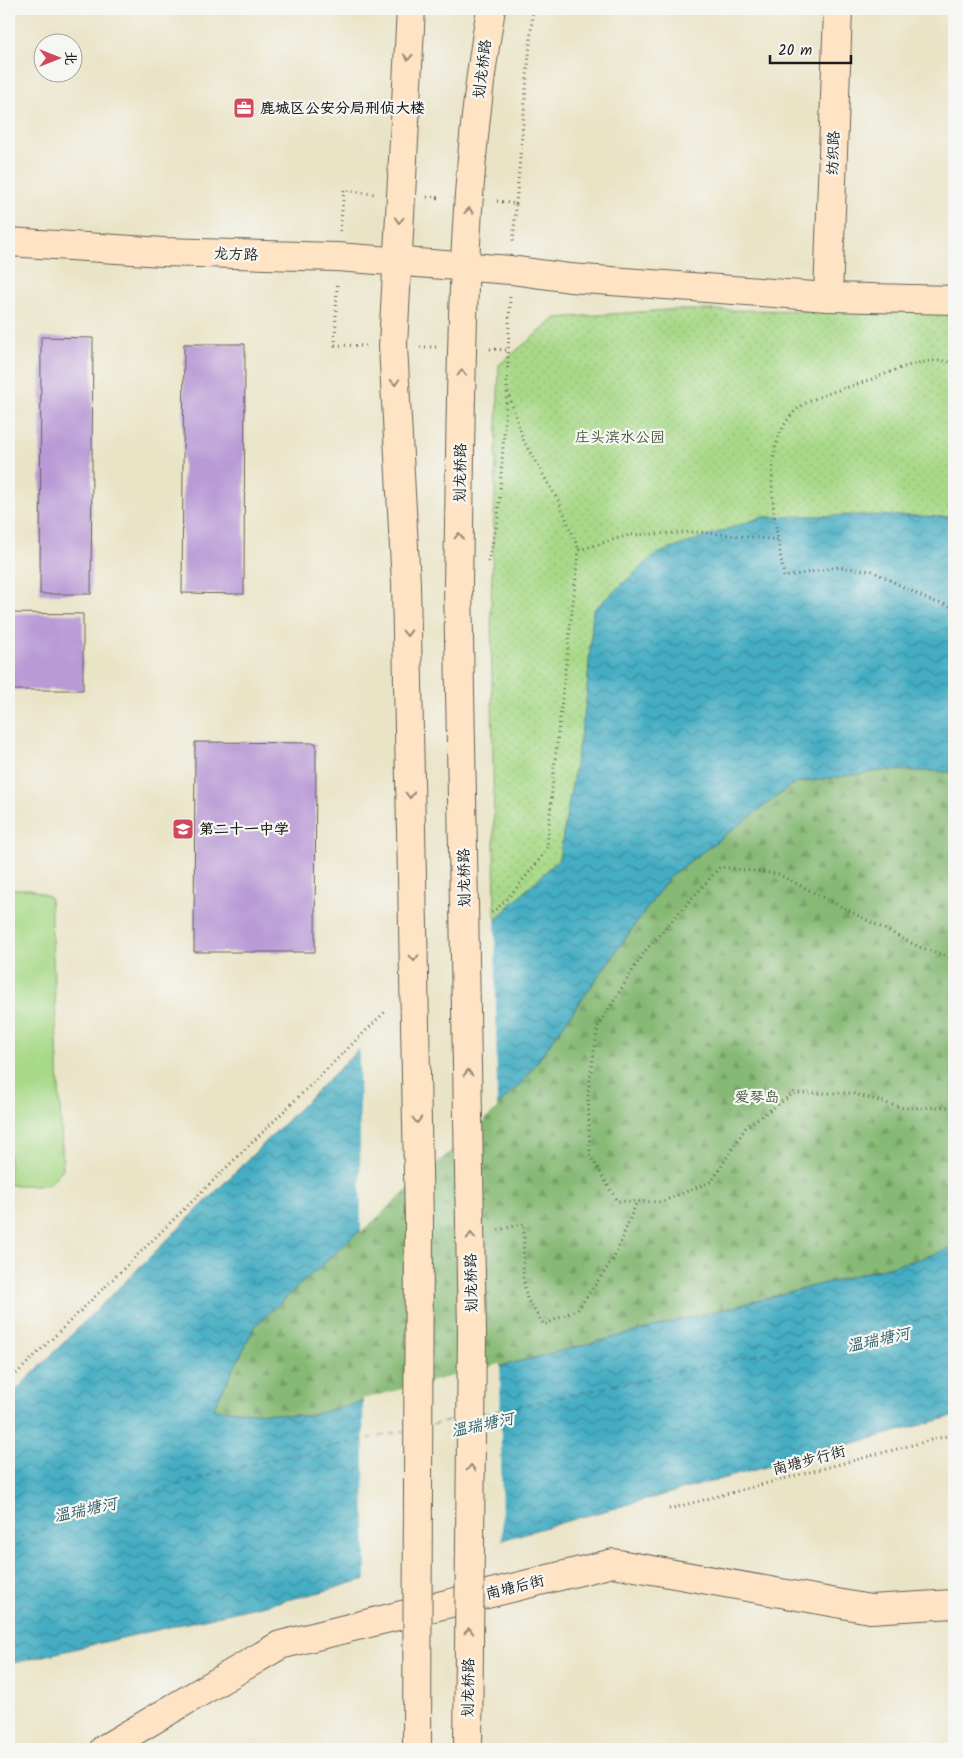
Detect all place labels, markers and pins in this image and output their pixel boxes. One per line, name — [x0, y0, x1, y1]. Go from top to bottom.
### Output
office icon: 鹿城区公安分局刑侦大楼 — [232, 96, 256, 120]
place label: 鹿城区公安分局刑侦大楼 — [260, 97, 425, 121]
school or university icon: 第二十一中学 — [171, 817, 195, 841]
place label: 第二十一中学 — [199, 818, 289, 842]

